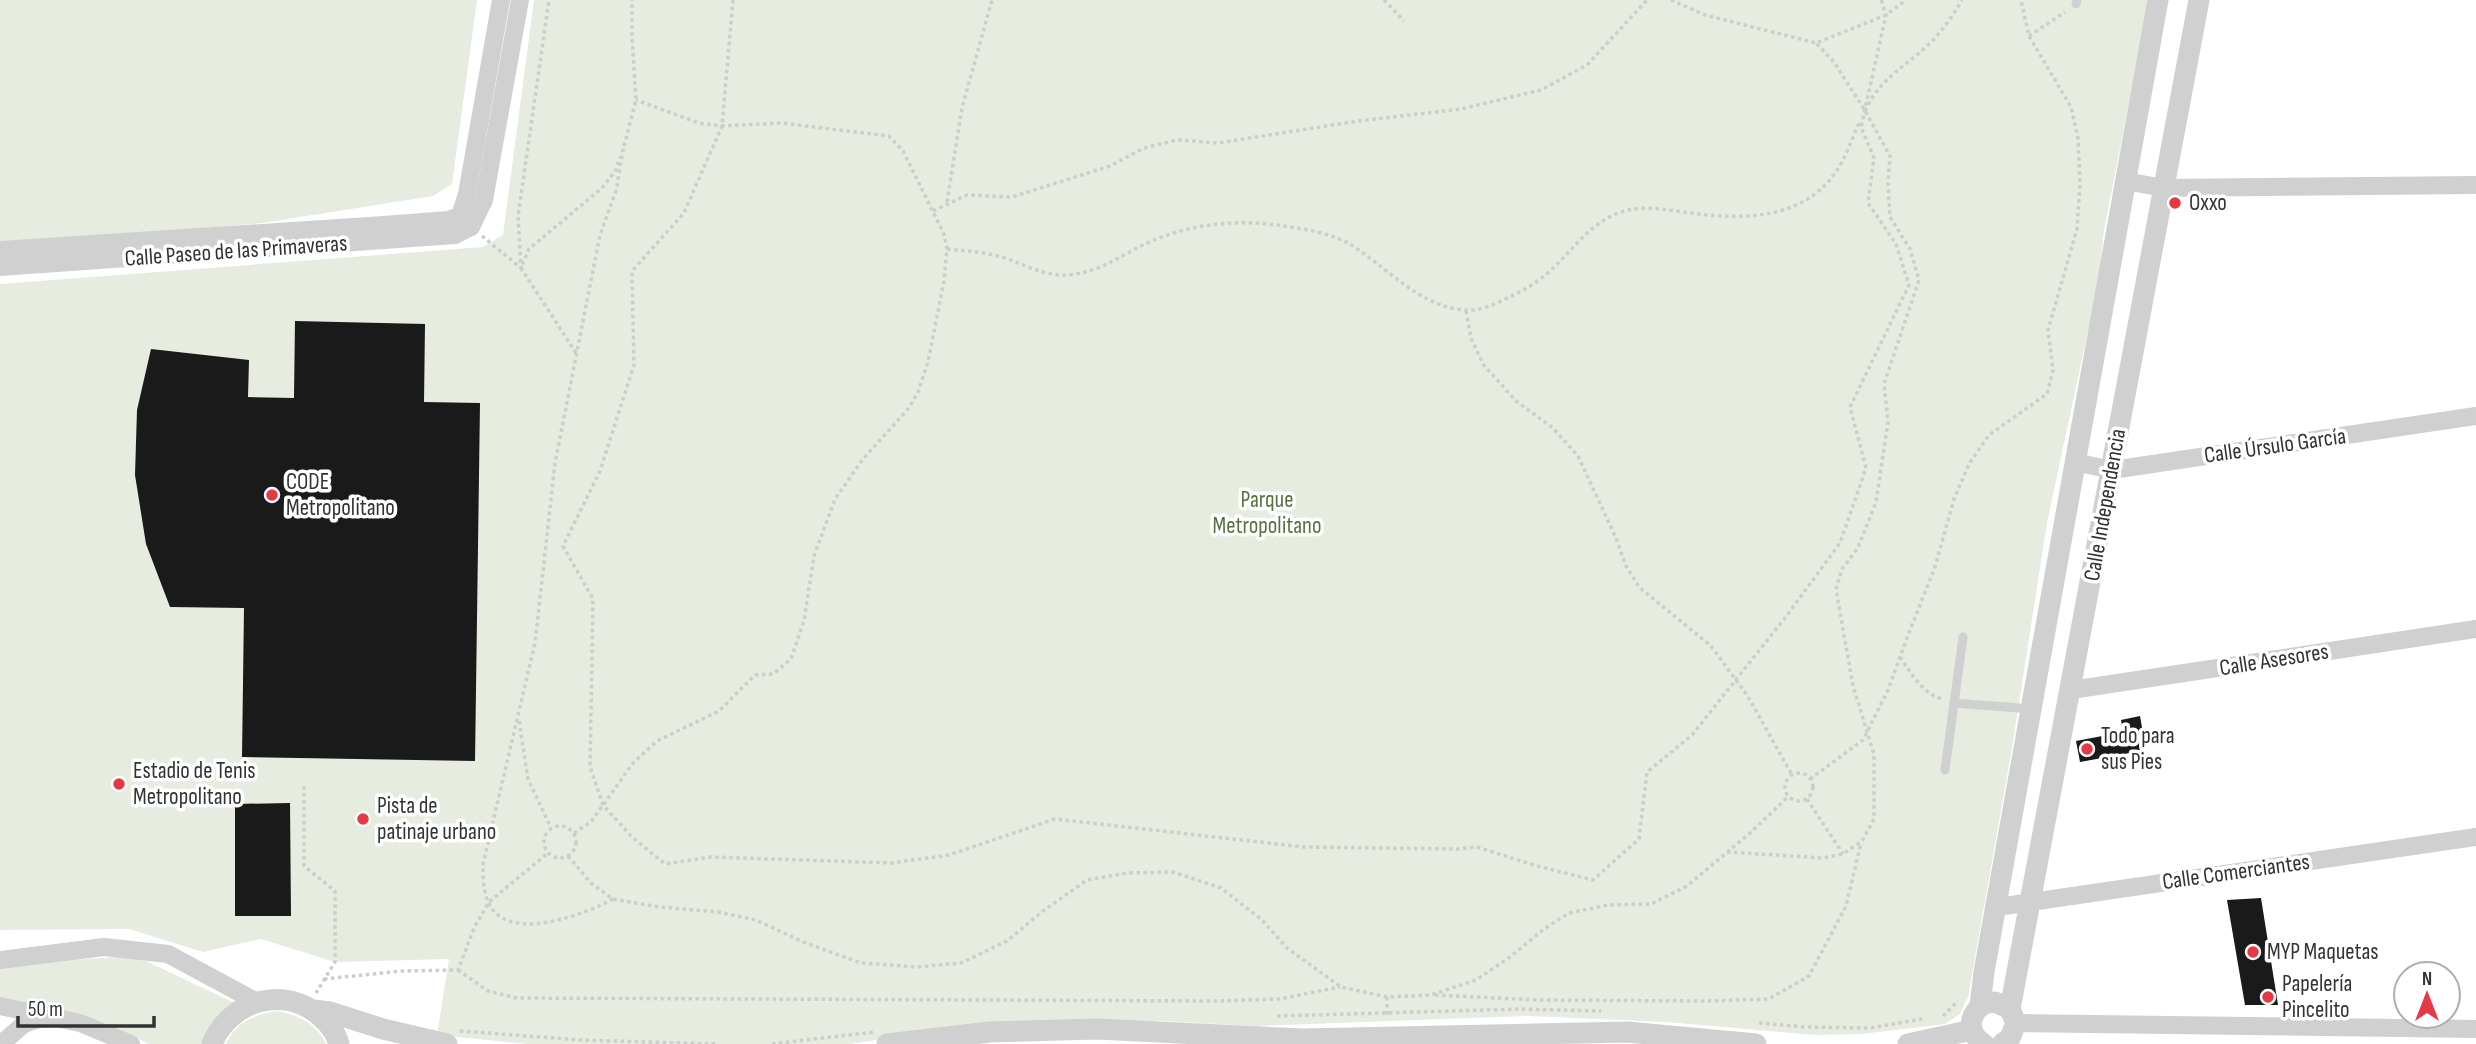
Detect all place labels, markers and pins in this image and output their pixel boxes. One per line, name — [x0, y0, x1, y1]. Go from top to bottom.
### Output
place label: Oxxo — [2189, 189, 2227, 217]
marker: Oxxo — [2167, 195, 2183, 211]
place label: CODE Metropolitano — [286, 468, 395, 522]
marker: CODE Metropolitano — [264, 487, 280, 503]
place label: Todo para sus Pies — [2101, 722, 2175, 776]
marker: Todo para sus Pies — [2079, 741, 2095, 757]
place label: Estadio de Tenis Metropolitano — [133, 757, 256, 811]
marker: Estadio de Tenis Metropolitano — [111, 776, 127, 792]
place label: Pista de patinaje urbano — [377, 792, 496, 846]
marker: Pista de patinaje urbano — [355, 811, 371, 827]
place label: MYP Maquetas — [2267, 938, 2379, 966]
marker: MYP Maquetas — [2245, 944, 2261, 960]
place label: Papelería Pincelito — [2282, 970, 2352, 1024]
marker: Papelería Pincelito — [2260, 989, 2276, 1005]

